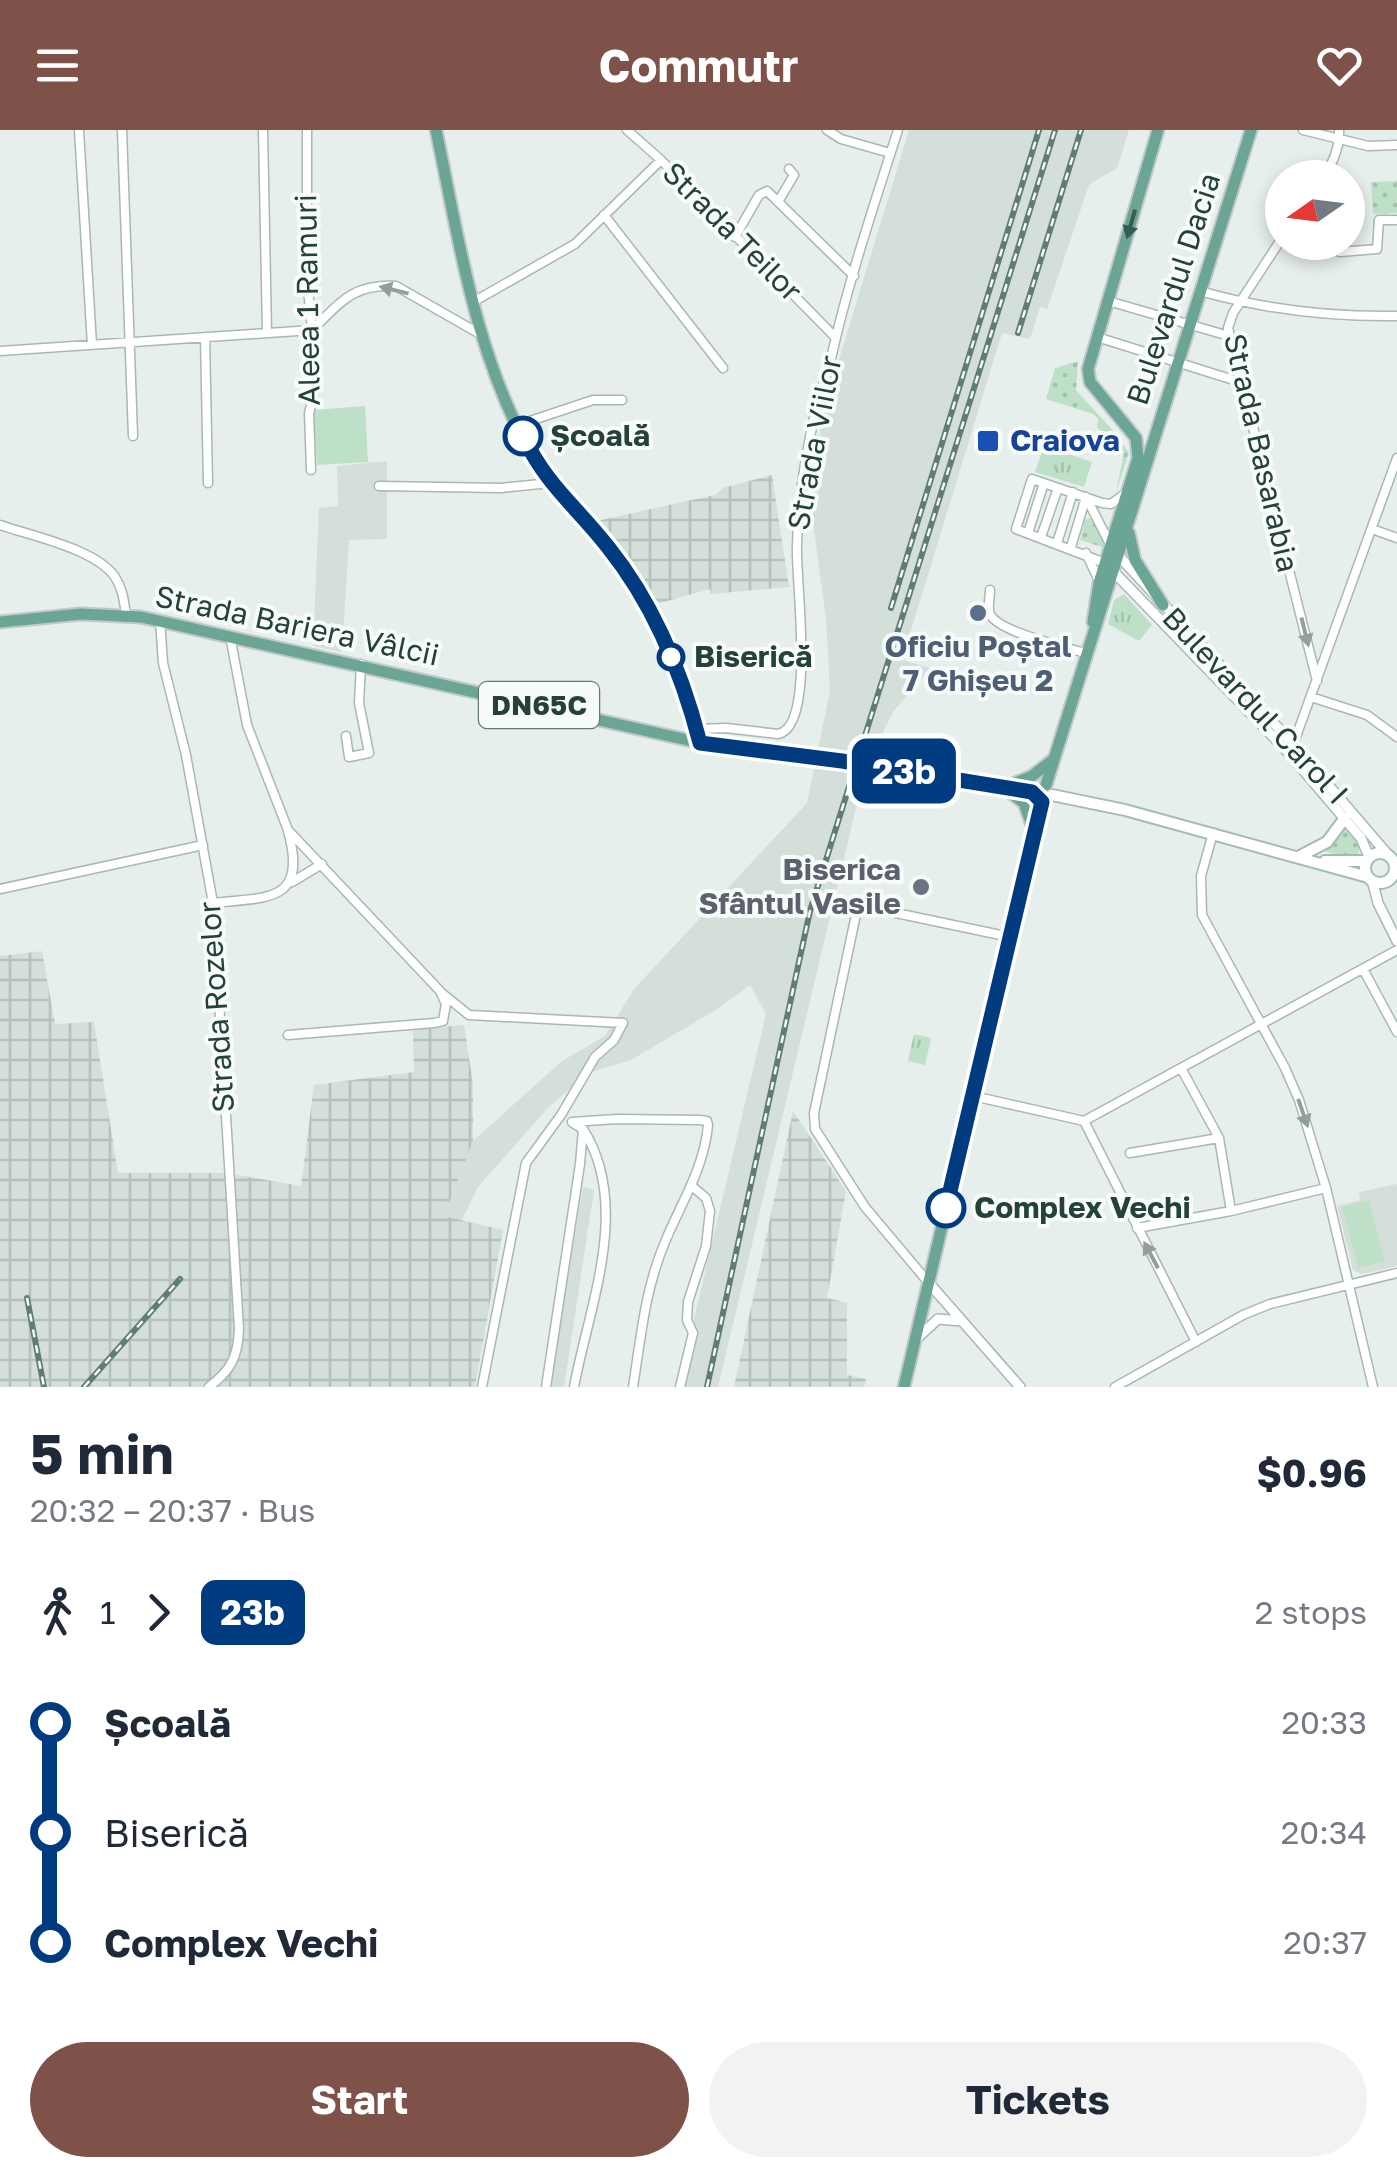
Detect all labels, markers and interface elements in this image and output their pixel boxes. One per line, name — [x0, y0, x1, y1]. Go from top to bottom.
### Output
icon: menu — [30, 38, 85, 93]
text: Commutr — [598, 38, 799, 92]
icon: heart — [1312, 38, 1367, 93]
street label: Strada Teilor — [656, 154, 810, 309]
north arrow — [1265, 160, 1365, 260]
map controls — [1265, 160, 1365, 260]
street label: Bulevardul Dacia — [1119, 168, 1227, 409]
street label: Aleea 1 Ramuri — [287, 194, 327, 406]
one-way arrow — [1123, 209, 1138, 239]
one-way arrow — [378, 282, 409, 297]
street label: Strada Basarabia — [1217, 330, 1307, 575]
street label: Strada Viilor — [779, 352, 849, 533]
marker: Școală — [504, 417, 542, 455]
place label: Școală — [550, 417, 650, 453]
place label: Craiova — [1010, 422, 1120, 458]
marker: Craiova — [975, 428, 1001, 454]
street label: Strada Bariera Vâlcii — [152, 577, 442, 673]
street label: Bulevardul Carol I — [1155, 600, 1356, 811]
marker: Oficiu Poștal 7 Ghișeu 2 — [967, 602, 989, 624]
one-way arrow — [1297, 617, 1313, 648]
place label: Oficiu Poștal 7 Ghișeu 2 — [884, 628, 1072, 698]
place label: Biserică — [694, 638, 812, 674]
marker: Biserică — [658, 644, 684, 670]
road number: DN65C — [479, 682, 599, 728]
line badge: 23b — [846, 738, 962, 804]
text: 23b — [872, 750, 936, 792]
place label: Biserica Sfântul Vasile — [699, 851, 901, 921]
marker: Biserica Sfântul Vasile — [910, 876, 932, 898]
street label: Strada Rozelor — [191, 900, 241, 1114]
one-way arrow — [1296, 1098, 1311, 1128]
marker: Complex Vechi — [927, 1189, 965, 1227]
place label: Complex Vechi — [974, 1189, 1191, 1225]
one-way arrow — [1143, 1241, 1160, 1270]
text: 5 min — [30, 1420, 174, 1486]
text: $0.96 — [1256, 1450, 1367, 1495]
text: 20:32 – 20:37 · Bus — [30, 1491, 315, 1529]
icon: walk — [30, 1585, 85, 1640]
icon: forward — [131, 1585, 186, 1640]
text: 23b — [221, 1591, 285, 1633]
text: 1 — [100, 1593, 116, 1631]
text: 2 stops — [1255, 1593, 1367, 1631]
text: Școală — [104, 1700, 231, 1745]
text: 20:33 — [1282, 1703, 1367, 1741]
text: Biserică — [104, 1810, 249, 1855]
text: 20:34 — [1281, 1813, 1367, 1851]
text: Complex Vechi — [104, 1920, 379, 1965]
text: 20:37 — [1283, 1923, 1367, 1961]
button: Start — [30, 2042, 689, 2157]
button: Tickets — [709, 2042, 1367, 2157]

